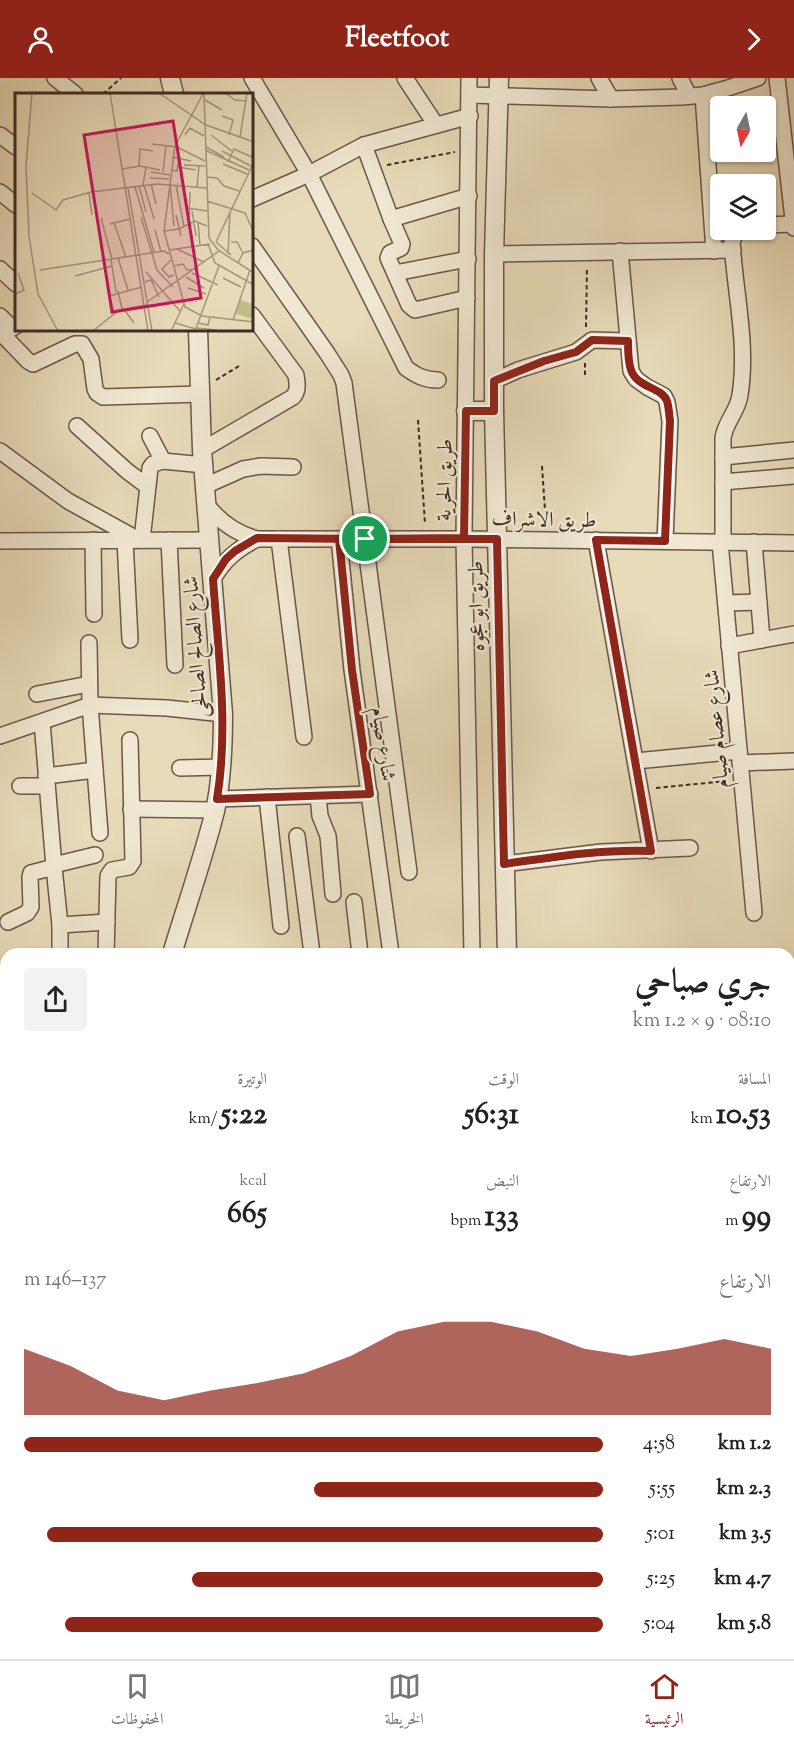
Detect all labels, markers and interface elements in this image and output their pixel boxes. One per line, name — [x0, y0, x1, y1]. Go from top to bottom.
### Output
text: Fleetfoot — [345, 20, 449, 59]
icon: person — [24, 23, 57, 56]
icon: forward — [737, 23, 770, 56]
inset map — [15, 93, 254, 332]
north arrow — [710, 96, 776, 162]
map controls — [710, 96, 776, 240]
button: layers — [710, 174, 776, 240]
street label: طريق الحرية — [430, 439, 462, 521]
street label: طريق الاشراف — [491, 505, 597, 537]
pin — [339, 513, 390, 564]
icon: arrive — [348, 522, 381, 555]
street label: طريق ابو عجوه — [462, 560, 494, 652]
street label: شارع الصالح الصالحى — [177, 575, 218, 719]
street label: شارع عصام صيام — [698, 668, 739, 789]
street label: شارع صيام — [361, 705, 402, 784]
text: جري صباحي — [635, 960, 771, 1008]
button: share — [24, 968, 87, 1031]
text: 08:10 · 9 × 1.2 km — [633, 1007, 771, 1036]
text: الوتيرة — [237, 1069, 267, 1092]
text: الوقت — [488, 1069, 519, 1092]
text: المسافة — [738, 1069, 771, 1092]
text: 5:22 — [221, 1094, 267, 1137]
text: 56:31 — [464, 1094, 519, 1137]
text: 10.53 — [716, 1094, 771, 1137]
text: /km — [189, 1108, 221, 1131]
text: km — [691, 1108, 716, 1131]
text: kcal — [240, 1170, 267, 1193]
text: النبض — [486, 1171, 519, 1194]
text: الارتفاع — [729, 1171, 771, 1194]
text: 665 — [227, 1193, 267, 1236]
text: 133 — [485, 1196, 519, 1239]
text: 99 — [742, 1196, 771, 1239]
text: bpm — [450, 1210, 485, 1233]
text: m — [725, 1210, 742, 1233]
text: 137–146 m — [24, 1266, 106, 1295]
text: الارتفاع — [719, 1269, 771, 1298]
text: 4:58 — [643, 1430, 675, 1459]
text: 1.2 km — [718, 1430, 771, 1459]
text: 5:55 — [649, 1475, 675, 1504]
text: 2.3 km — [717, 1475, 771, 1504]
text: 5:01 — [646, 1520, 675, 1549]
text: 3.5 km — [719, 1520, 771, 1549]
text: 5:25 — [647, 1565, 675, 1594]
text: 4.7 km — [714, 1565, 771, 1594]
text: 5:04 — [643, 1610, 675, 1639]
text: 5.8 km — [717, 1610, 771, 1639]
tab: المحفوظات — [111, 1670, 163, 1734]
tab: الخريطة — [385, 1670, 424, 1734]
tab: الرئيسية — [645, 1670, 683, 1734]

